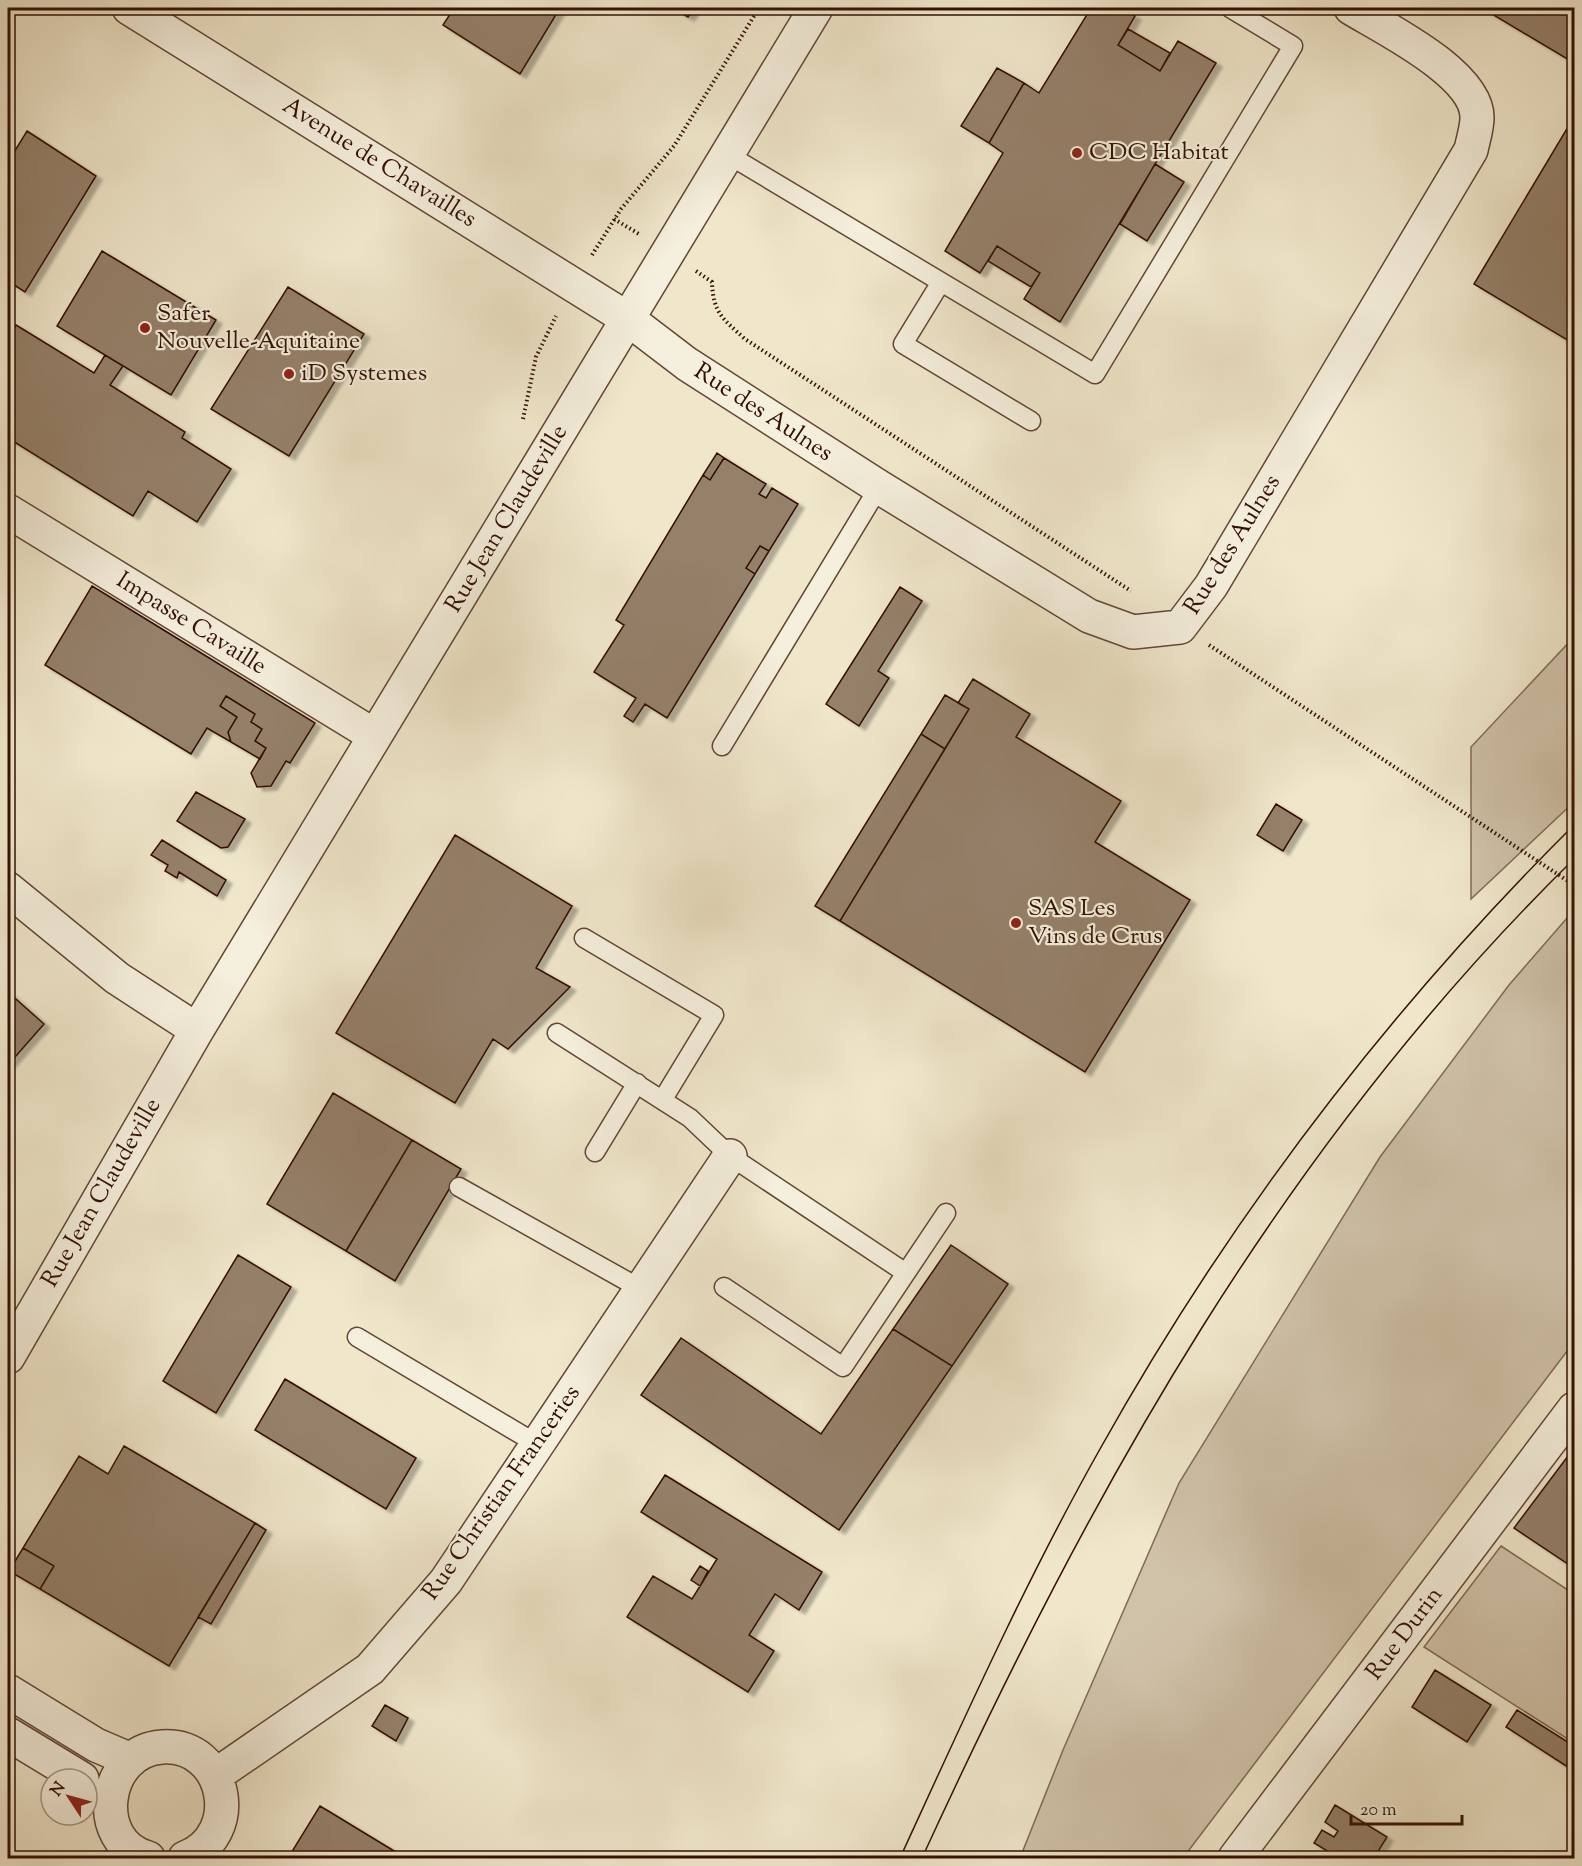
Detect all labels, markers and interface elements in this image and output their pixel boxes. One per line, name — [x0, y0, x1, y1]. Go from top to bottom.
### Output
street label: Avenue de Chavailles — [275, 89, 483, 237]
place label: CDC Habitat — [1089, 136, 1229, 170]
marker: CDC Habitat — [1070, 146, 1084, 160]
place label: Safer Nouvelle-Aquitaine — [157, 297, 360, 359]
marker: Safer Nouvelle-Aquitaine — [138, 321, 152, 335]
street label: Rue des Aulnes — [687, 355, 839, 471]
place label: iD Systemes — [301, 357, 427, 391]
marker: iD Systemes — [282, 367, 296, 381]
street label: Rue Jean Claudeville — [437, 419, 577, 619]
street label: Rue des Aulnes — [1176, 468, 1290, 622]
street label: Impasse Cavaille — [109, 564, 273, 684]
place label: SAS Les Vins de Crus — [1028, 892, 1162, 954]
marker: SAS Les Vins de Crus — [1009, 916, 1023, 930]
street label: Rue Jean Claudeville — [34, 1092, 170, 1294]
street label: Rue Christian Franceries — [415, 1378, 589, 1608]
street label: Rue Durin — [1358, 1580, 1452, 1688]
north arrow — [39, 1767, 99, 1827]
text: N — [46, 1778, 72, 1802]
scale bar — [1351, 1788, 1462, 1826]
text: 20 m — [1360, 1798, 1397, 1824]

